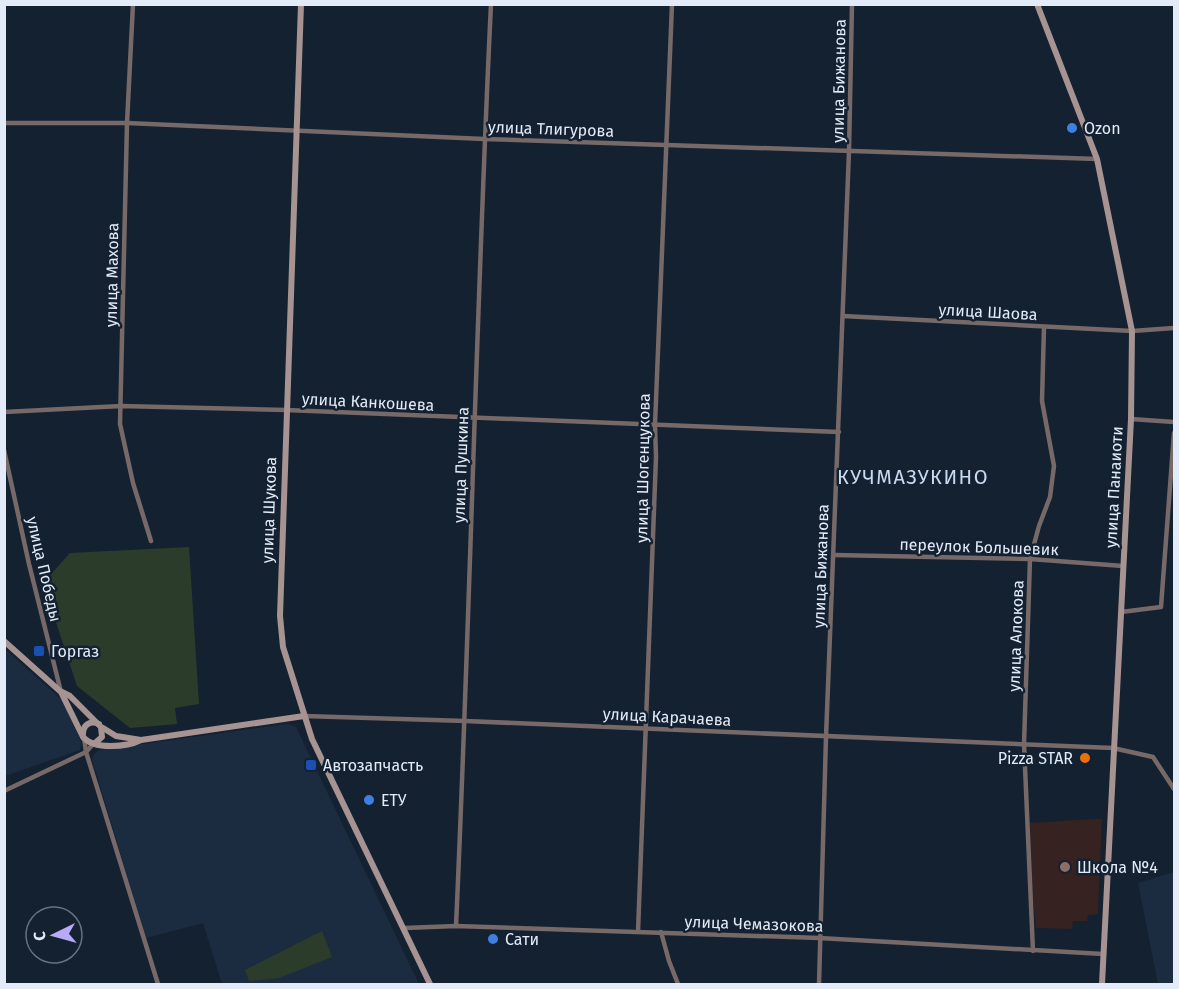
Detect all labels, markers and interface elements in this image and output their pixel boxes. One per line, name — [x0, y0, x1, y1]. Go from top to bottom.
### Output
street label: улица Бижанова — [828, 19, 850, 143]
street label: улица Тлигурова — [488, 117, 614, 141]
place label: Ozon — [1084, 119, 1121, 138]
marker: Ozon — [1065, 121, 1079, 135]
street label: улица Махова — [102, 223, 122, 327]
street label: улица Шаова — [938, 300, 1038, 324]
street label: улица Канкошева — [301, 389, 435, 415]
street label: улица Шогенцукова — [632, 393, 654, 543]
street label: улица Пушкина — [449, 407, 473, 523]
street label: улица Панаиоти — [1101, 426, 1127, 548]
street label: улица Шукова — [258, 456, 280, 564]
district label: КУЧМАЗУКИНО — [837, 465, 989, 489]
street label: улица Бижанова — [809, 504, 833, 628]
street label: улица Победы — [23, 515, 65, 623]
street label: переулок Большевик — [899, 535, 1060, 559]
street label: улица Алокова — [1005, 580, 1027, 692]
place label: Горгаз — [51, 642, 99, 661]
marker: Горгаз — [32, 644, 46, 658]
street label: улица Карачаева — [602, 704, 732, 730]
place label: Pizza STAR — [998, 749, 1073, 768]
marker: Pizza STAR — [1078, 751, 1092, 765]
place label: Автозапчасть — [323, 756, 423, 775]
marker: Автозапчасть — [304, 758, 318, 772]
place label: ЕТУ — [381, 791, 407, 810]
marker: ЕТУ — [362, 793, 376, 807]
place label: Школа №4 — [1077, 858, 1158, 877]
marker: Школа №4 — [1058, 860, 1072, 874]
north arrow — [24, 905, 84, 965]
street label: улица Чемазокова — [684, 912, 824, 936]
text: С — [30, 930, 49, 942]
place label: Сати — [505, 930, 539, 949]
marker: Сати — [486, 932, 500, 946]

